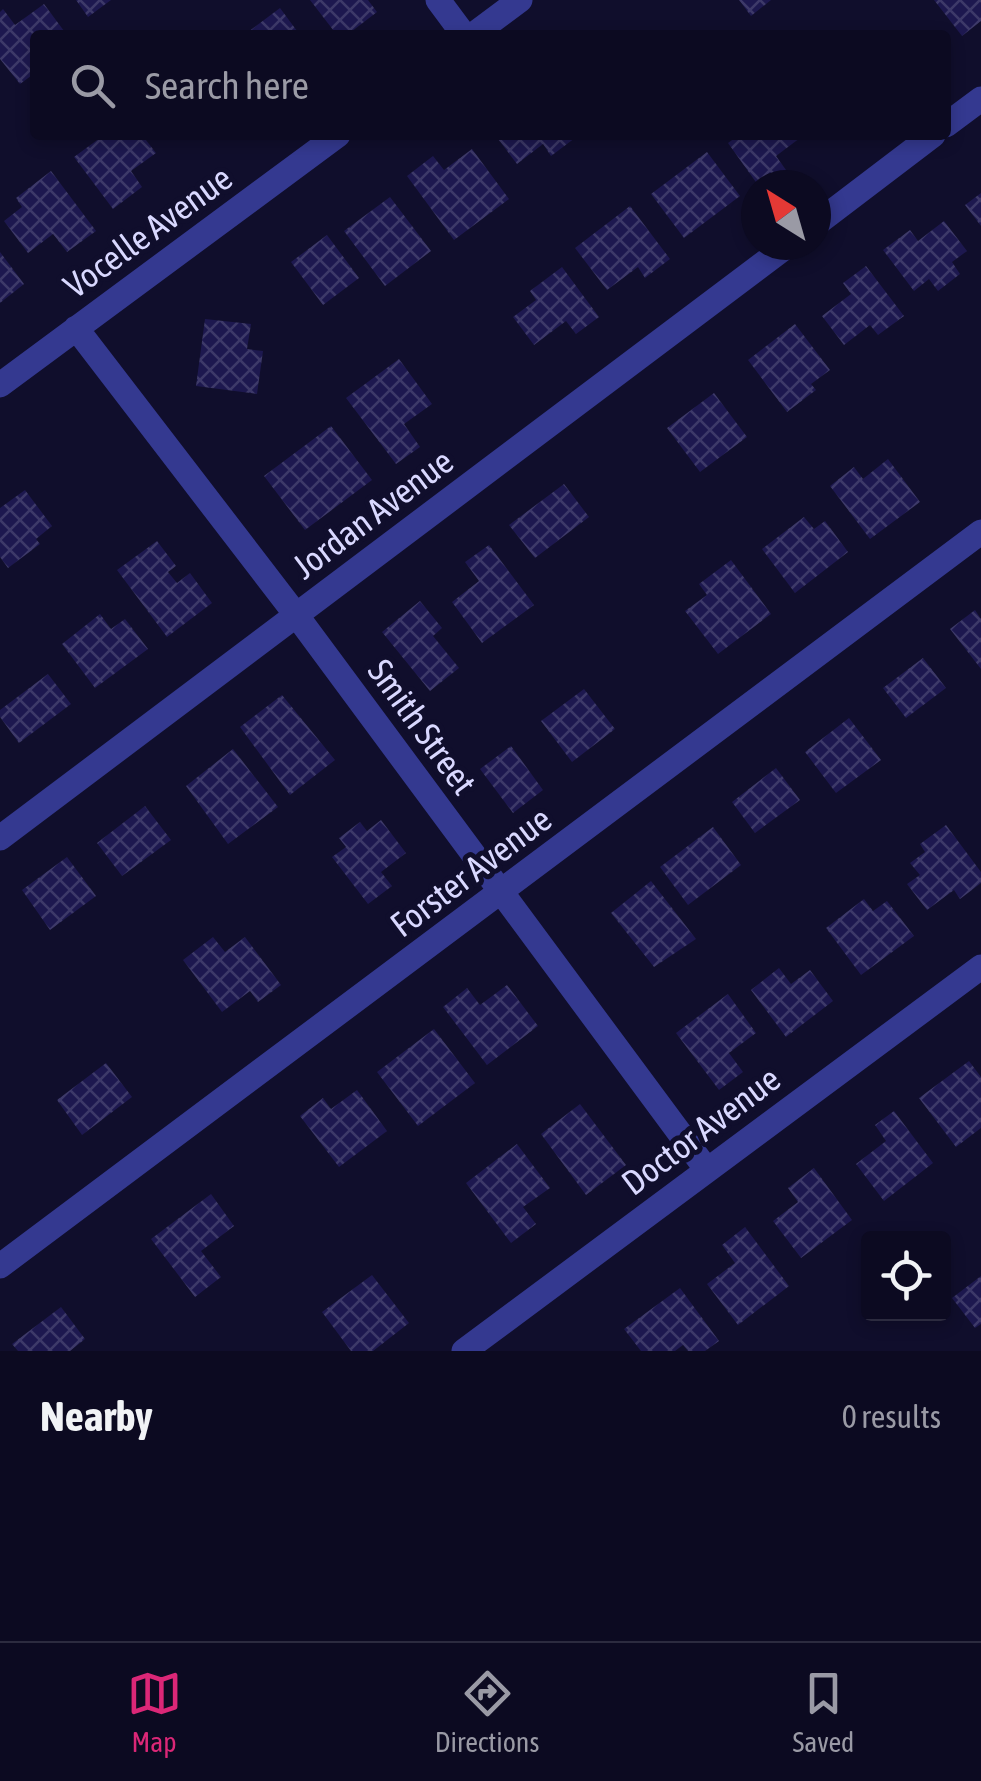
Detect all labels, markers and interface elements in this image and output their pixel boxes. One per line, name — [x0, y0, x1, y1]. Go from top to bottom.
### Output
search box — [30, 30, 951, 140]
icon: search — [65, 58, 120, 113]
text: Search here — [145, 64, 309, 107]
street label: Vocelle Avenue — [56, 157, 239, 305]
north arrow — [741, 170, 831, 260]
street label: Jordan Avenue — [285, 440, 460, 586]
street label: Smith Street — [361, 651, 485, 802]
street label: Forster Avenue — [382, 798, 558, 944]
street label: Doctor Avenue — [614, 1058, 787, 1203]
map controls — [861, 1231, 951, 1321]
button: locate — [861, 1231, 951, 1321]
text: Nearby — [40, 1392, 153, 1440]
text: 0 results — [842, 1398, 941, 1435]
tab: Map — [127, 1666, 182, 1758]
tab: Directions — [435, 1666, 539, 1758]
tab: Saved — [793, 1666, 854, 1758]

